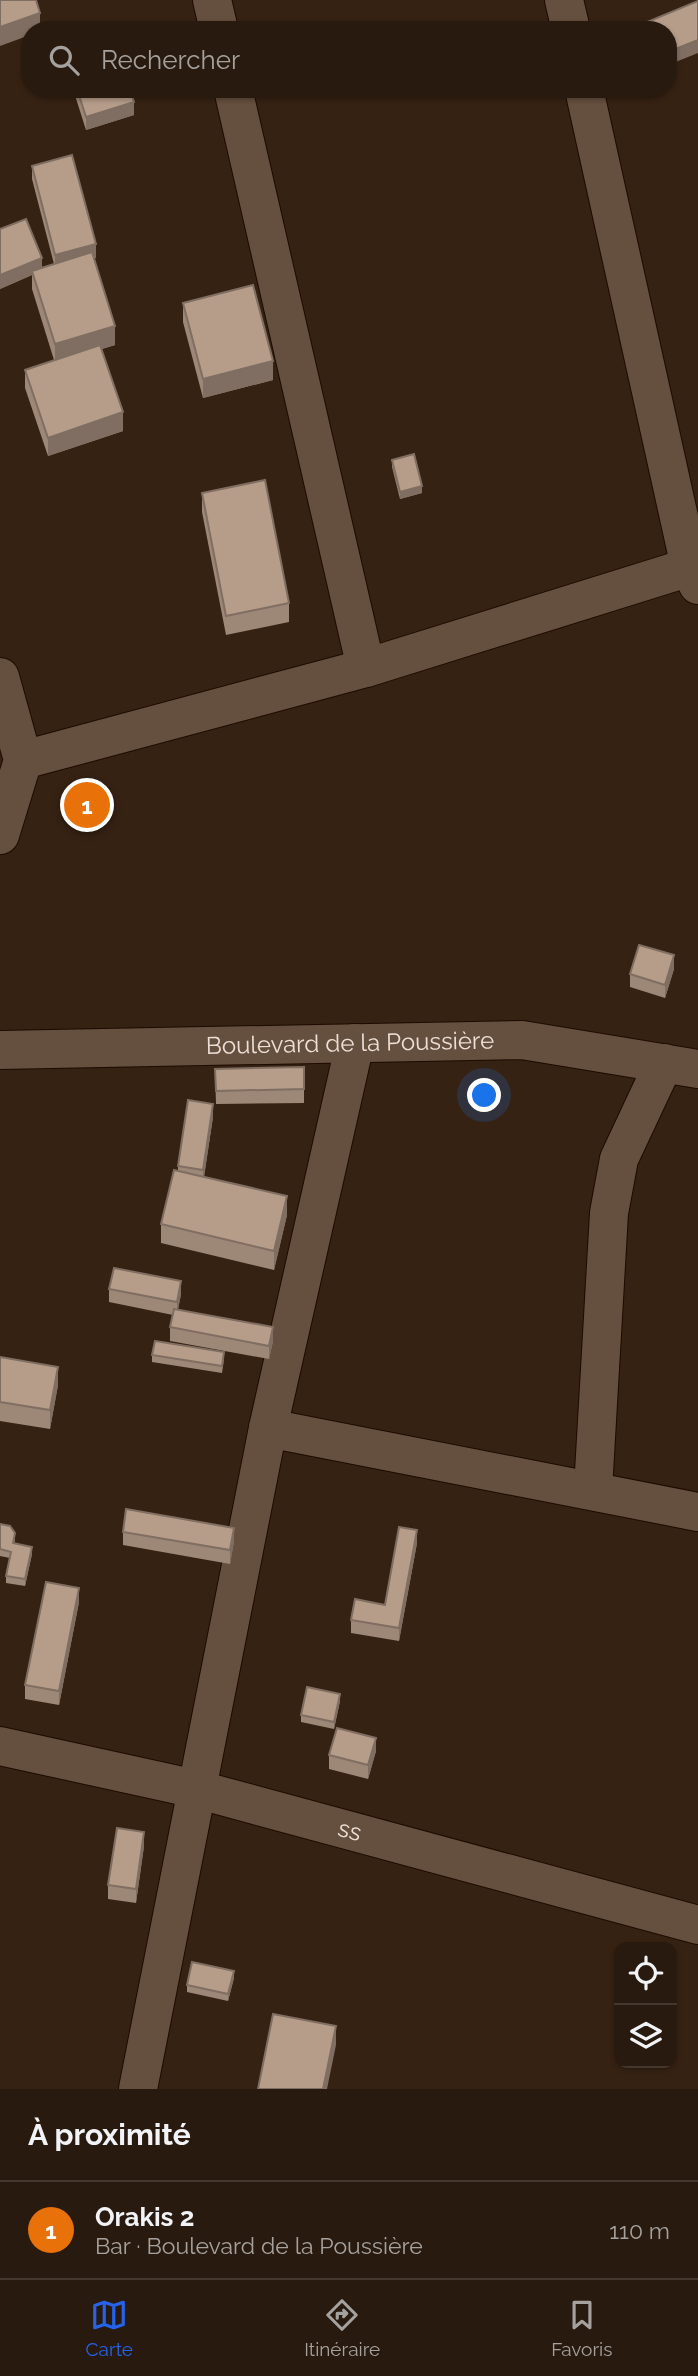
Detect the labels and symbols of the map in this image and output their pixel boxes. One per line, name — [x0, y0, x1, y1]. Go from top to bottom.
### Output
pin: 1 — [64, 779, 110, 831]
street label: Boulevard de la Poussière — [205, 1026, 494, 1060]
your location — [467, 1078, 501, 1112]
street label: ss — [335, 1813, 365, 1847]

